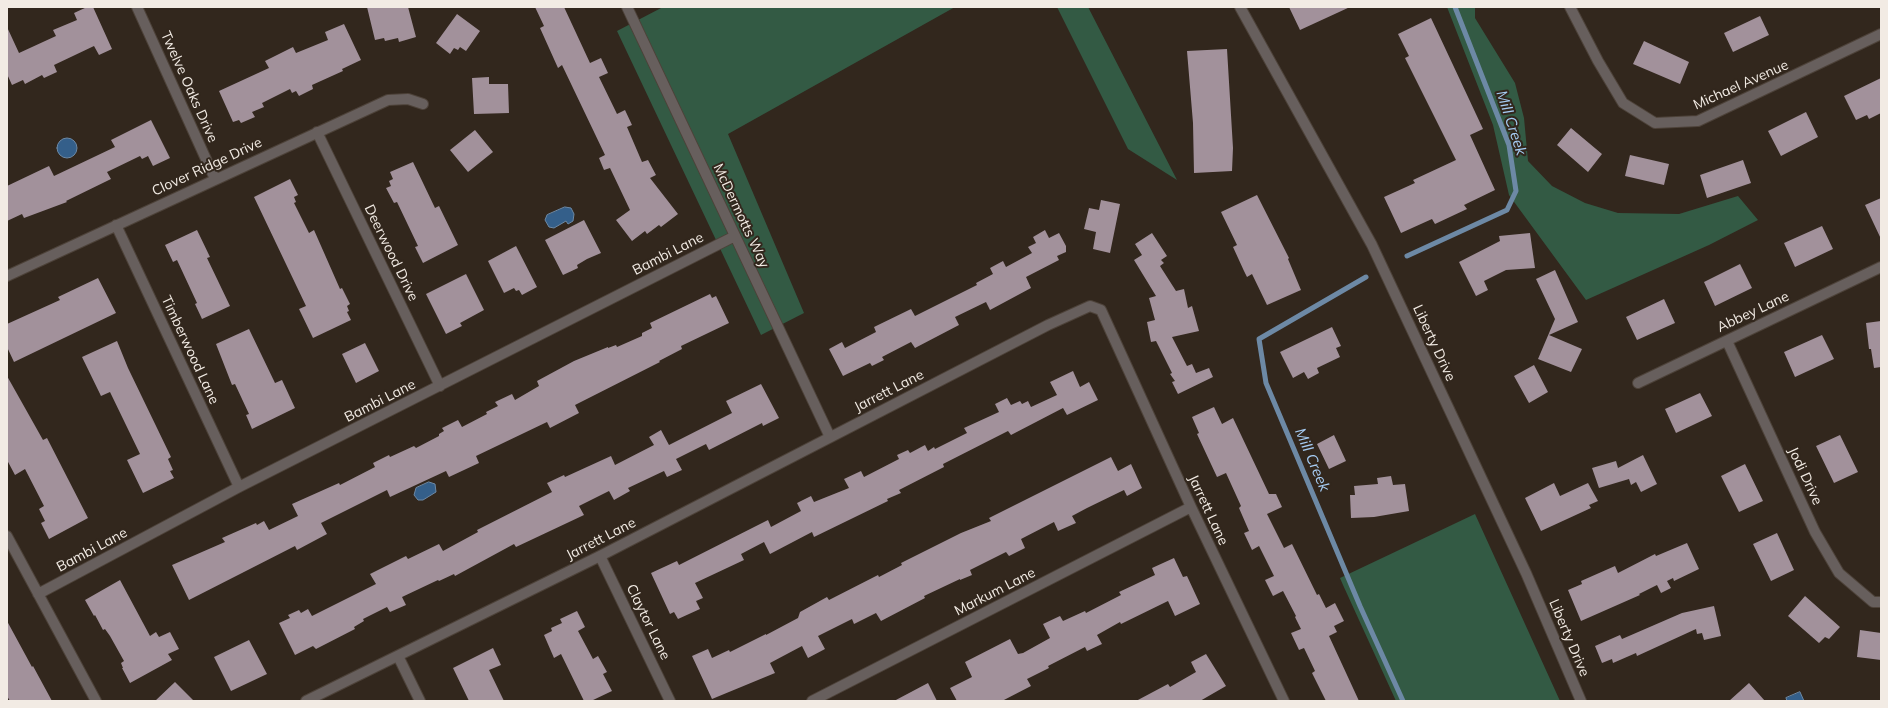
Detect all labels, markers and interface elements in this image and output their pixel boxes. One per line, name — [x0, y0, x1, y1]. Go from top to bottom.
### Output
street label: Twelve Oaks Drive — [157, 29, 221, 145]
street label: Michael Avenue — [1691, 57, 1791, 113]
water label: Mill Creek — [1492, 88, 1530, 158]
street label: Clover Ridge Drive — [149, 134, 265, 200]
street label: McDermotts Way — [709, 161, 773, 271]
street label: Deerwood Drive — [360, 202, 422, 304]
street label: Bambi Lane — [630, 229, 706, 279]
street label: Abbey Lane — [1714, 288, 1792, 336]
street label: Timberwood Lane — [158, 293, 222, 407]
street label: Liberty Drive — [1409, 302, 1459, 384]
street label: Jarrett Lane — [851, 366, 927, 416]
street label: Bambi Lane — [342, 376, 418, 426]
water label: Mill Creek — [1291, 426, 1333, 494]
street label: Jodi Drive — [1784, 444, 1826, 508]
street label: Jarrett Lane — [1184, 472, 1232, 548]
street label: Jarrett Lane — [563, 514, 639, 564]
street label: Bambi Lane — [54, 524, 130, 576]
street label: Markum Lane — [952, 564, 1038, 620]
street label: Claytor Lane — [622, 581, 674, 663]
street label: Liberty Drive — [1545, 597, 1593, 679]

